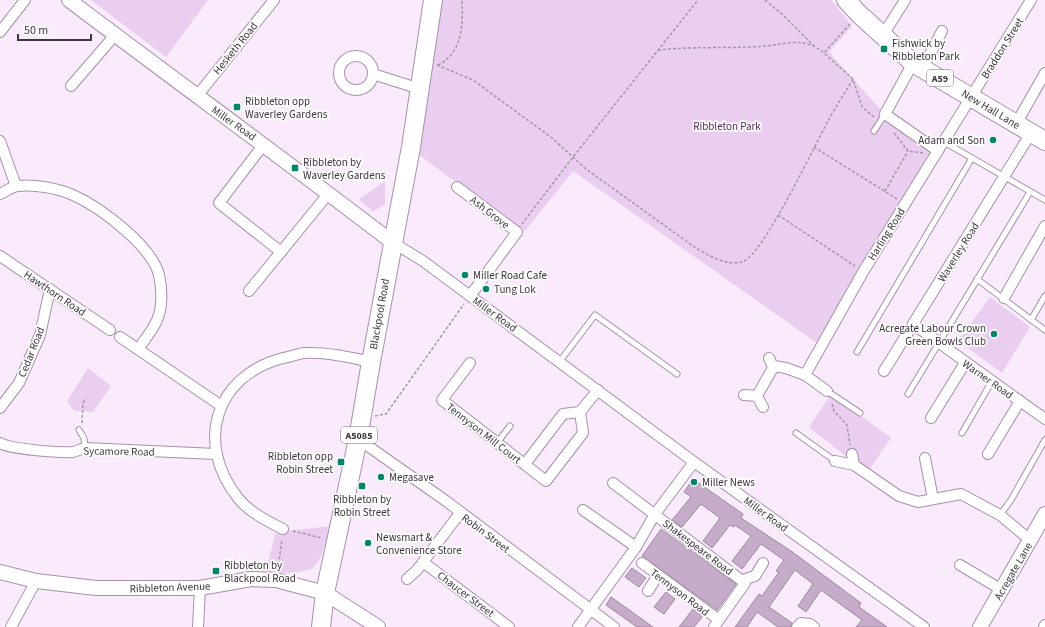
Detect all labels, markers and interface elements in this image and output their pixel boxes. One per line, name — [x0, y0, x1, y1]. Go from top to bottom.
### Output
street label: Braddon Street — [978, 15, 1027, 82]
scale bar — [18, 16, 91, 42]
street label: Hesketh Road — [210, 19, 261, 78]
text: 50 m — [24, 22, 48, 39]
place label: Fishwick by Ribbleton Park — [892, 36, 960, 64]
marker: Fishwick by Ribbleton Park — [879, 44, 889, 54]
road number: A59 — [927, 70, 953, 86]
street label: New Hall Lane — [959, 86, 1023, 133]
place label: Ribbleton opp Waverley Gardens — [245, 94, 328, 122]
marker: Ribbleton opp Waverley Gardens — [232, 102, 242, 112]
street label: Miller Road — [208, 103, 259, 144]
park label: Ribbleton Park — [693, 119, 761, 134]
place label: Adam and Son — [918, 133, 985, 148]
marker: Adam and Son — [988, 135, 998, 145]
place label: Ribbleton by Waverley Gardens — [303, 155, 386, 183]
marker: Ribbleton by Waverley Gardens — [290, 163, 300, 173]
street label: Ash Grove — [467, 193, 513, 233]
street label: Harling Road — [864, 205, 909, 263]
street label: Waverley Road — [934, 220, 983, 285]
street label: Hawthorn Road — [21, 267, 89, 320]
place label: Miller Road Cafe — [473, 268, 548, 283]
marker: Miller Road Cafe — [460, 270, 470, 280]
street label: Blackpool Road — [366, 277, 393, 351]
place label: Tung Lok — [494, 282, 536, 297]
marker: Tung Lok — [481, 284, 491, 294]
street label: Miller Road — [470, 293, 520, 336]
place label: Acregate Labour Crown Green Bowls Club — [879, 321, 986, 349]
street label: Cedar Road — [15, 325, 48, 380]
marker: Acregate Labour Crown Green Bowls Club — [989, 329, 999, 339]
street label: Warner Road — [959, 356, 1016, 402]
street label: Tennyson Mill Court — [443, 400, 524, 467]
road number: A5085 — [341, 427, 377, 443]
street label: Sycamore Road — [83, 443, 155, 460]
place label: Ribbleton opp Robin Street — [268, 449, 333, 477]
marker: Ribbleton opp Robin Street — [336, 457, 346, 467]
place label: Megasave — [389, 470, 435, 485]
marker: Megasave — [376, 472, 386, 482]
place label: Miller News — [702, 475, 755, 490]
marker: Miller News — [689, 477, 699, 487]
marker: Ribbleton by Robin Street — [357, 481, 367, 491]
place label: Ribbleton by Robin Street — [333, 492, 391, 520]
street label: Miller Road — [741, 493, 791, 536]
street label: Robin Street — [459, 510, 513, 557]
street label: Shakespeare Road — [659, 516, 736, 579]
place label: Newsmart & Convenience Store — [376, 530, 462, 558]
marker: Newsmart & Convenience Store — [363, 538, 373, 548]
street label: Acregate Lane — [991, 539, 1036, 603]
place label: Ribbleton by Blackpool Road — [224, 558, 296, 586]
street label: Tennyson Road — [647, 565, 712, 620]
marker: Ribbleton by Blackpool Road — [211, 566, 221, 576]
street label: Chaucer Street — [434, 568, 497, 621]
street label: Ribbleton Avenue — [129, 579, 211, 596]

